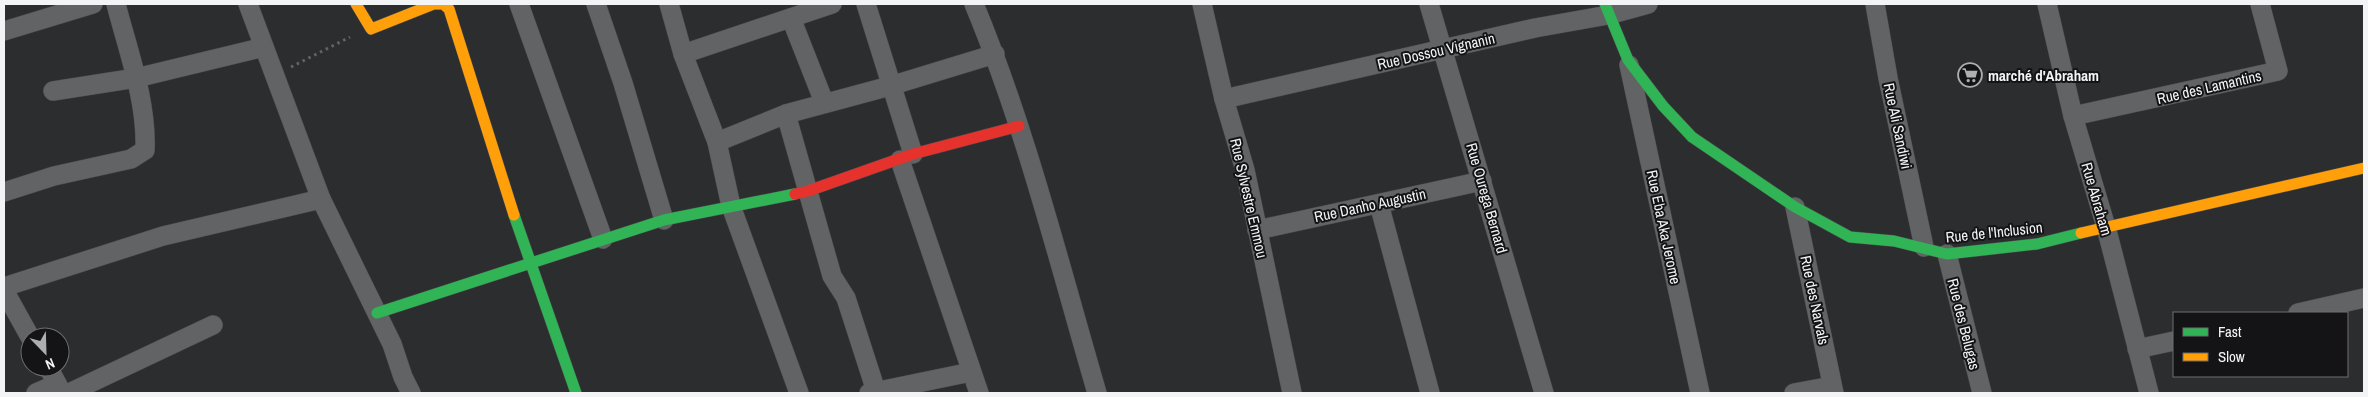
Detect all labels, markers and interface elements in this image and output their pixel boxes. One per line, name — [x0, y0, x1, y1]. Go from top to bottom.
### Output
street label: Rue Dossou Vignanin — [1375, 27, 1497, 75]
supermarket icon: marché d'Abraham — [1957, 62, 1983, 88]
place label: marché d'Abraham — [1988, 65, 2099, 86]
street label: Rue des Lamantins — [2155, 65, 2263, 109]
street label: Rue Ali Sandiwi — [1879, 81, 1917, 171]
street label: Rue Sylvestre Emmou — [1225, 136, 1273, 260]
street label: Rue Ourega Bernard — [1461, 140, 1513, 256]
street label: Rue Abraham — [2077, 160, 2117, 238]
street label: Rue Eba Aka Jerome — [1642, 168, 1686, 286]
street label: Rue Danho Augustin — [1312, 183, 1428, 227]
street label: Rue de l'Inclusion — [1944, 216, 2044, 248]
street label: Rue des Narvals — [1795, 253, 1835, 347]
street label: Rue des Belugas — [1942, 276, 1986, 372]
legend — [2173, 312, 2348, 377]
text: Fast — [2218, 321, 2242, 342]
north arrow — [20, 327, 70, 377]
text: Slow — [2218, 346, 2245, 367]
text: N — [43, 354, 57, 374]

